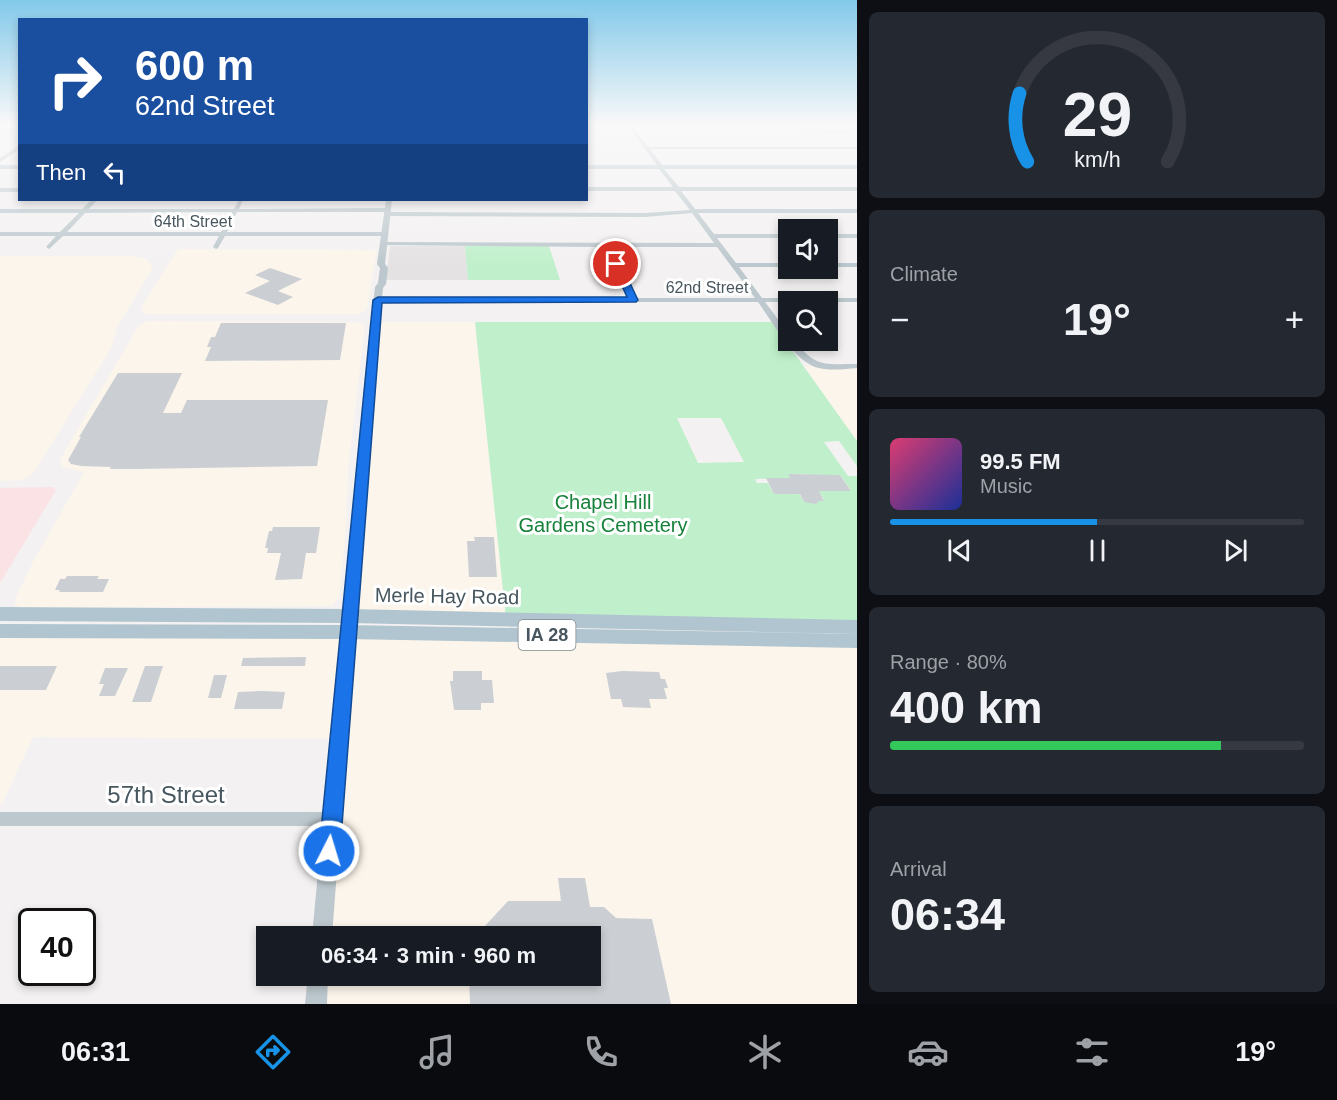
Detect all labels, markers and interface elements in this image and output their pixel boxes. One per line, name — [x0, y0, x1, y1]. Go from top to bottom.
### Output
icon: right — [36, 42, 114, 120]
text: 600 m — [135, 42, 254, 89]
text: 29 — [1062, 80, 1132, 149]
text: 62nd Street — [135, 91, 275, 121]
text: km/h — [1074, 149, 1120, 173]
icon: left — [98, 156, 131, 189]
text: Then — [36, 160, 86, 185]
street label: 64th Street — [154, 213, 233, 230]
map controls — [778, 219, 838, 351]
button: sound — [778, 219, 838, 279]
pin — [590, 238, 641, 289]
icon: arrive — [599, 247, 632, 280]
text: Climate — [890, 263, 958, 285]
street label: 62nd Street — [666, 279, 749, 296]
button: search — [778, 291, 838, 351]
text: 19° — [1063, 294, 1131, 345]
text: − — [890, 301, 909, 338]
text: + — [1285, 301, 1304, 338]
text: 99.5 FM — [980, 449, 1061, 474]
text: Music — [980, 475, 1032, 497]
park label: Chapel Hill Gardens Cemetery — [519, 491, 687, 536]
icon: previous — [943, 534, 976, 567]
icon: pause — [1081, 534, 1114, 567]
icon: next — [1219, 534, 1252, 567]
street label: Merle Hay Road — [375, 584, 519, 608]
road number: IA 28 — [518, 620, 576, 650]
text: Range · 80% — [890, 651, 1007, 673]
text: 400 km — [890, 682, 1043, 733]
street label: 57th Street — [107, 781, 225, 808]
position arrow — [297, 819, 361, 883]
text: Arrival — [890, 858, 947, 880]
text: 06:34 — [890, 889, 1005, 940]
speed limit sign: 40 — [18, 908, 96, 986]
text: 06:34 · 3 min · 960 m — [321, 943, 536, 968]
icon: directions — [252, 1031, 294, 1073]
icon: music — [416, 1031, 458, 1073]
icon: phone — [580, 1031, 622, 1073]
icon: climate — [744, 1031, 786, 1073]
icon: car — [907, 1031, 949, 1073]
icon: filters — [1071, 1031, 1113, 1073]
text: 06:31 — [61, 1037, 130, 1067]
text: 19° — [1235, 1037, 1276, 1067]

